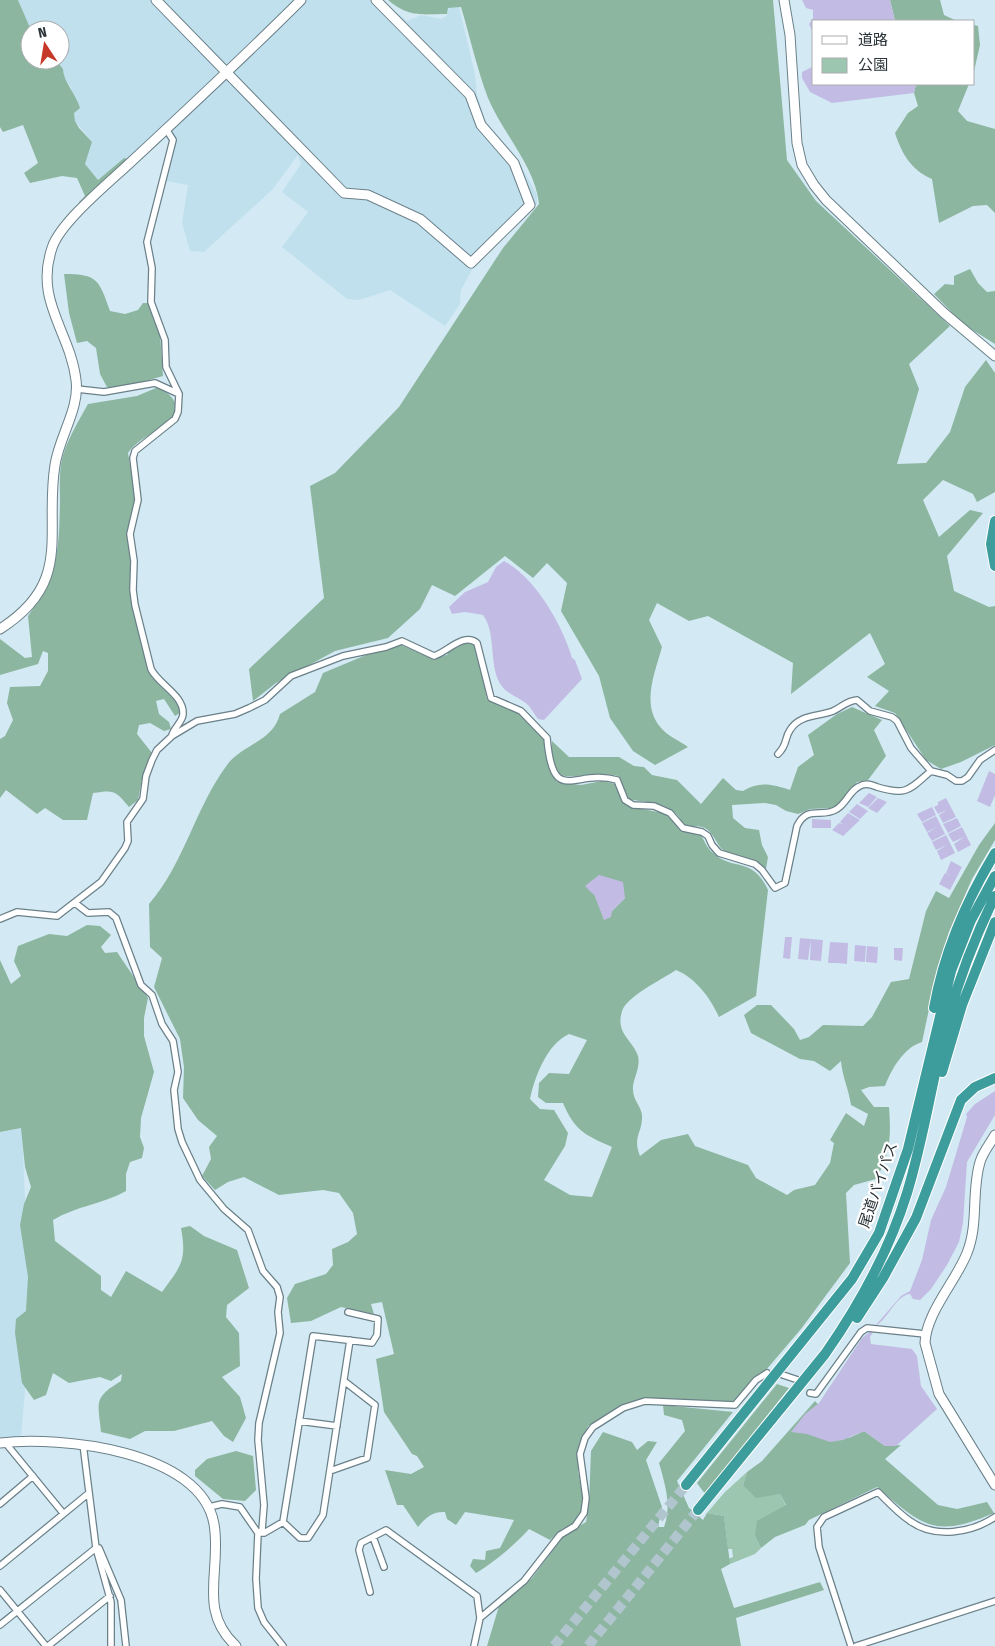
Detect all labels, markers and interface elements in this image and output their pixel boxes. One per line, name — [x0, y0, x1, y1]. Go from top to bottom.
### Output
north arrow — [20, 20, 70, 70]
legend — [812, 20, 975, 85]
text: N — [37, 24, 48, 42]
text: 道路 — [858, 31, 888, 49]
text: 公園 — [858, 56, 888, 74]
street label: 尾道バイパス — [855, 1140, 901, 1230]

